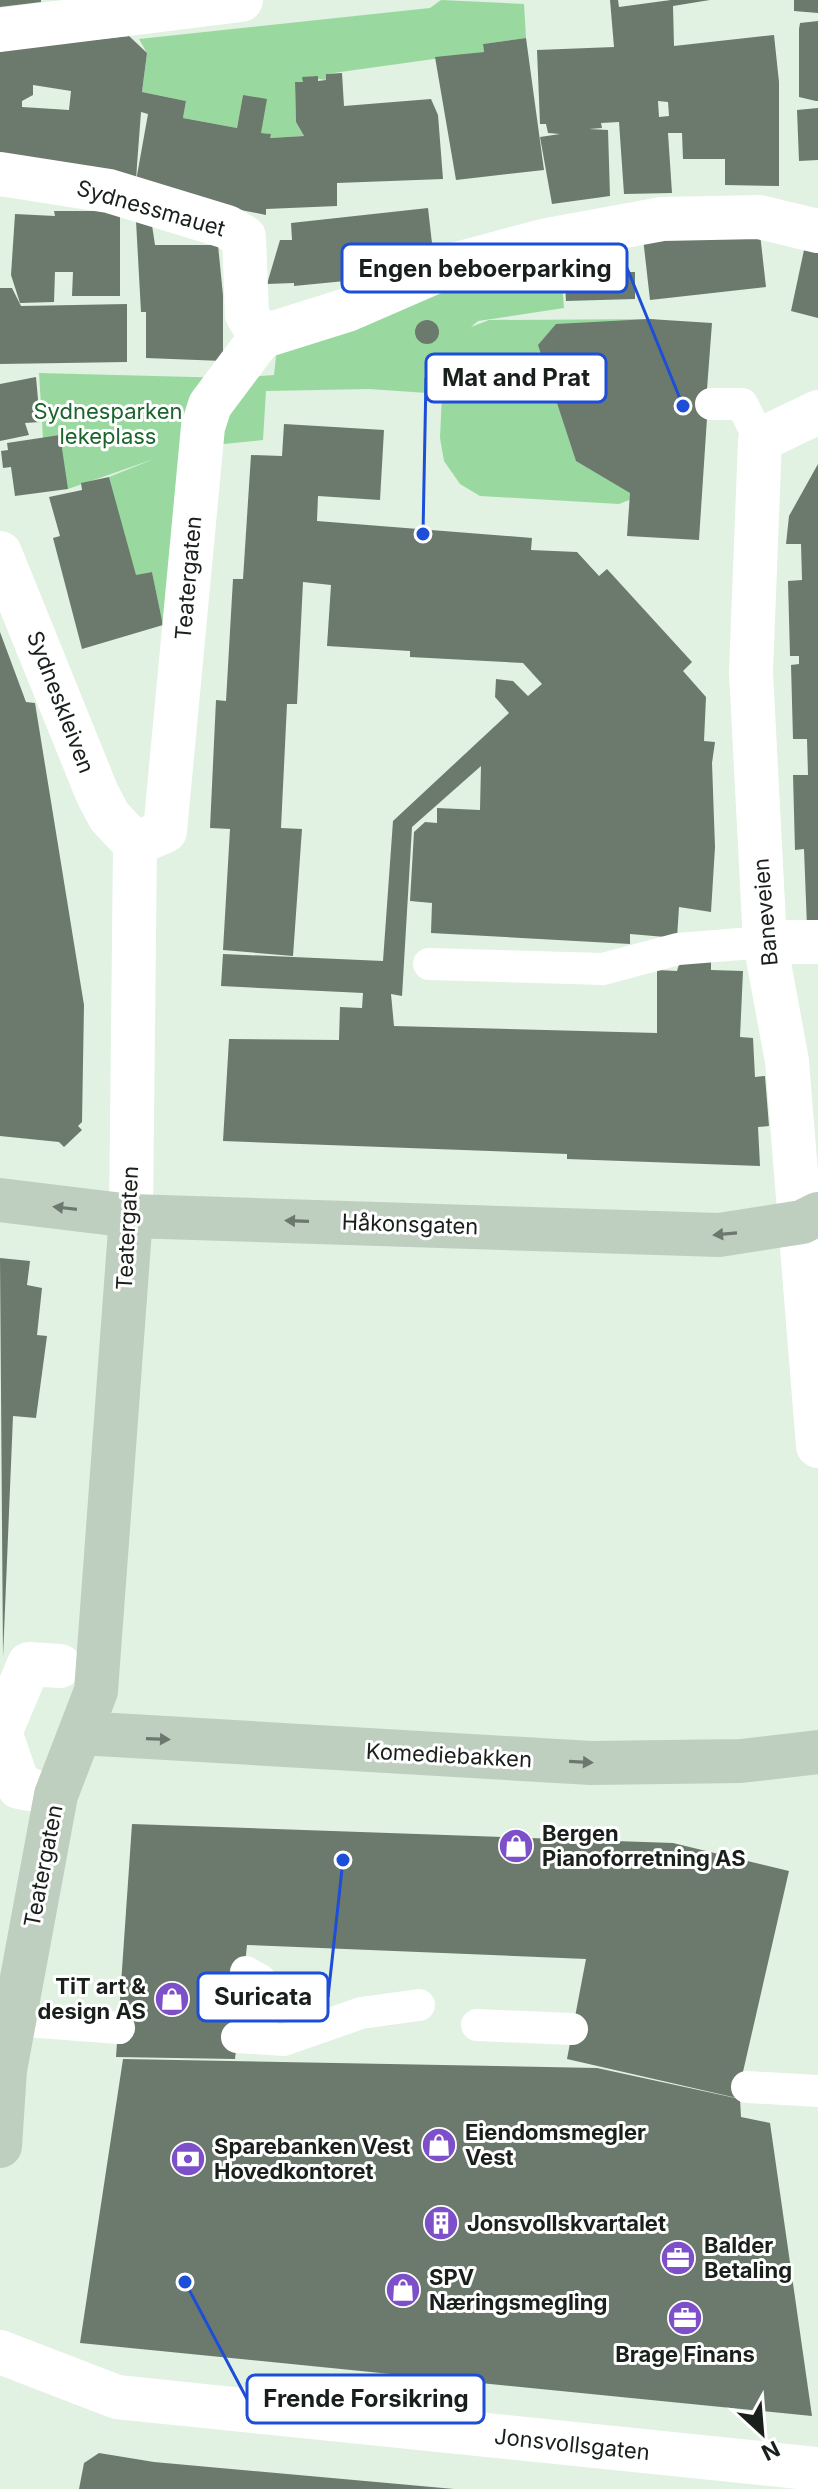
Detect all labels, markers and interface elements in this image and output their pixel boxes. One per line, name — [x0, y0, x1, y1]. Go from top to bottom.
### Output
street label: Sydnessmauet — [74, 174, 228, 242]
callout: Engen beboerparking — [342, 244, 627, 292]
text: Engen beboerparking — [358, 254, 612, 283]
callout: Mat and Prat — [426, 354, 606, 402]
text: Mat and Prat — [442, 363, 590, 392]
park label: Sydnesparken lekeplass — [33, 398, 183, 449]
street label: Teatergaten — [170, 515, 206, 641]
street label: Sydneskleiven — [22, 627, 100, 777]
street label: Baneveien — [747, 857, 783, 967]
street label: Teatergaten — [111, 1165, 143, 1291]
one-way arrow — [52, 1201, 77, 1214]
street label: Håkonsgaten — [341, 1209, 479, 1239]
one-way arrow — [284, 1214, 309, 1227]
one-way arrow — [712, 1227, 737, 1240]
one-way arrow — [146, 1733, 171, 1746]
street label: Komediebakken — [365, 1738, 533, 1772]
one-way arrow — [569, 1756, 594, 1769]
street label: Teatergaten — [18, 1803, 68, 1929]
place label: Bergen Pianoforretning AS — [542, 1820, 746, 1871]
shop icon: Bergen Pianoforretning AS — [497, 1827, 535, 1865]
place label: TiT art & design AS — [37, 1973, 146, 2024]
callout: Suricata — [198, 1973, 328, 2021]
shop icon: TiT art & design AS — [153, 1980, 191, 2018]
text: Suricata — [214, 1982, 312, 2011]
place label: Eiendomsmegler Vest — [465, 2119, 646, 2170]
shop icon: Eiendomsmegler Vest — [420, 2126, 458, 2164]
place label: Sparebanken Vest Hovedkontoret — [214, 2133, 410, 2184]
bank icon: Sparebanken Vest Hovedkontoret — [169, 2140, 207, 2178]
building icon: Jonsvollskvartalet — [422, 2204, 460, 2242]
place label: Jonsvollskvartalet — [467, 2210, 666, 2236]
place label: Balder Betaling — [704, 2232, 792, 2283]
office icon: Balder Betaling — [659, 2239, 697, 2277]
place label: SPV Næringsmegling — [429, 2264, 607, 2315]
shop icon: SPV Næringsmegling — [384, 2271, 422, 2309]
office icon: Brage Finans — [666, 2299, 704, 2337]
place label: Brage Finans — [615, 2341, 755, 2367]
callout: Frende Forsikring — [247, 2375, 484, 2423]
text: Frende Forsikring — [263, 2384, 469, 2413]
north arrow — [722, 2393, 802, 2473]
street label: Jonsvollsgaten — [493, 2423, 651, 2465]
text: N — [758, 2436, 784, 2466]

